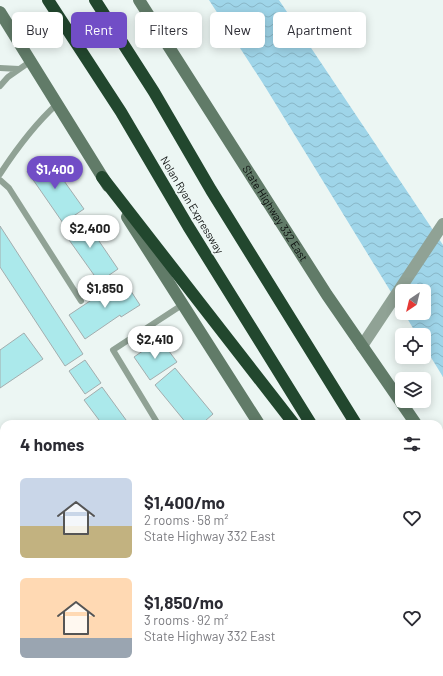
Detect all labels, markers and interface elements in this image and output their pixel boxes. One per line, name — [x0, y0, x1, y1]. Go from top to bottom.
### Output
chip: Buy — [12, 12, 63, 48]
chip: Rent — [71, 12, 127, 48]
chip: Filters — [135, 12, 202, 48]
chip: New — [210, 12, 265, 48]
chip: Apartment — [273, 12, 366, 48]
street label: Nolan Ryan Expressway — [158, 154, 227, 256]
pin: $1,400 — [22, 156, 88, 190]
text: $1,400 — [36, 161, 74, 177]
street label: State Highway 332 East — [240, 163, 311, 264]
pin: $2,400 — [57, 215, 123, 249]
text: $2,400 — [70, 220, 110, 236]
pin: $1,850 — [72, 275, 138, 309]
text: $1,850 — [87, 280, 123, 296]
north arrow — [395, 284, 431, 320]
map controls — [395, 284, 431, 408]
pin: $2,410 — [122, 326, 188, 360]
button: locate — [395, 328, 431, 364]
text: $2,410 — [137, 331, 173, 347]
button: layers — [395, 372, 431, 408]
icon: filters — [401, 433, 423, 455]
text: 4 homes — [20, 434, 84, 454]
text: $1,400/mo — [144, 492, 225, 512]
icon: home — [52, 494, 100, 542]
icon: heart — [401, 507, 423, 529]
text: 2 rooms · 58 m² — [144, 512, 228, 528]
text: State Highway 332 East — [144, 528, 275, 544]
text: $1,850/mo — [144, 592, 223, 612]
icon: home — [52, 594, 100, 642]
icon: heart — [401, 607, 423, 629]
text: 3 rooms · 92 m² — [144, 612, 228, 628]
text: State Highway 332 East — [144, 628, 275, 644]

